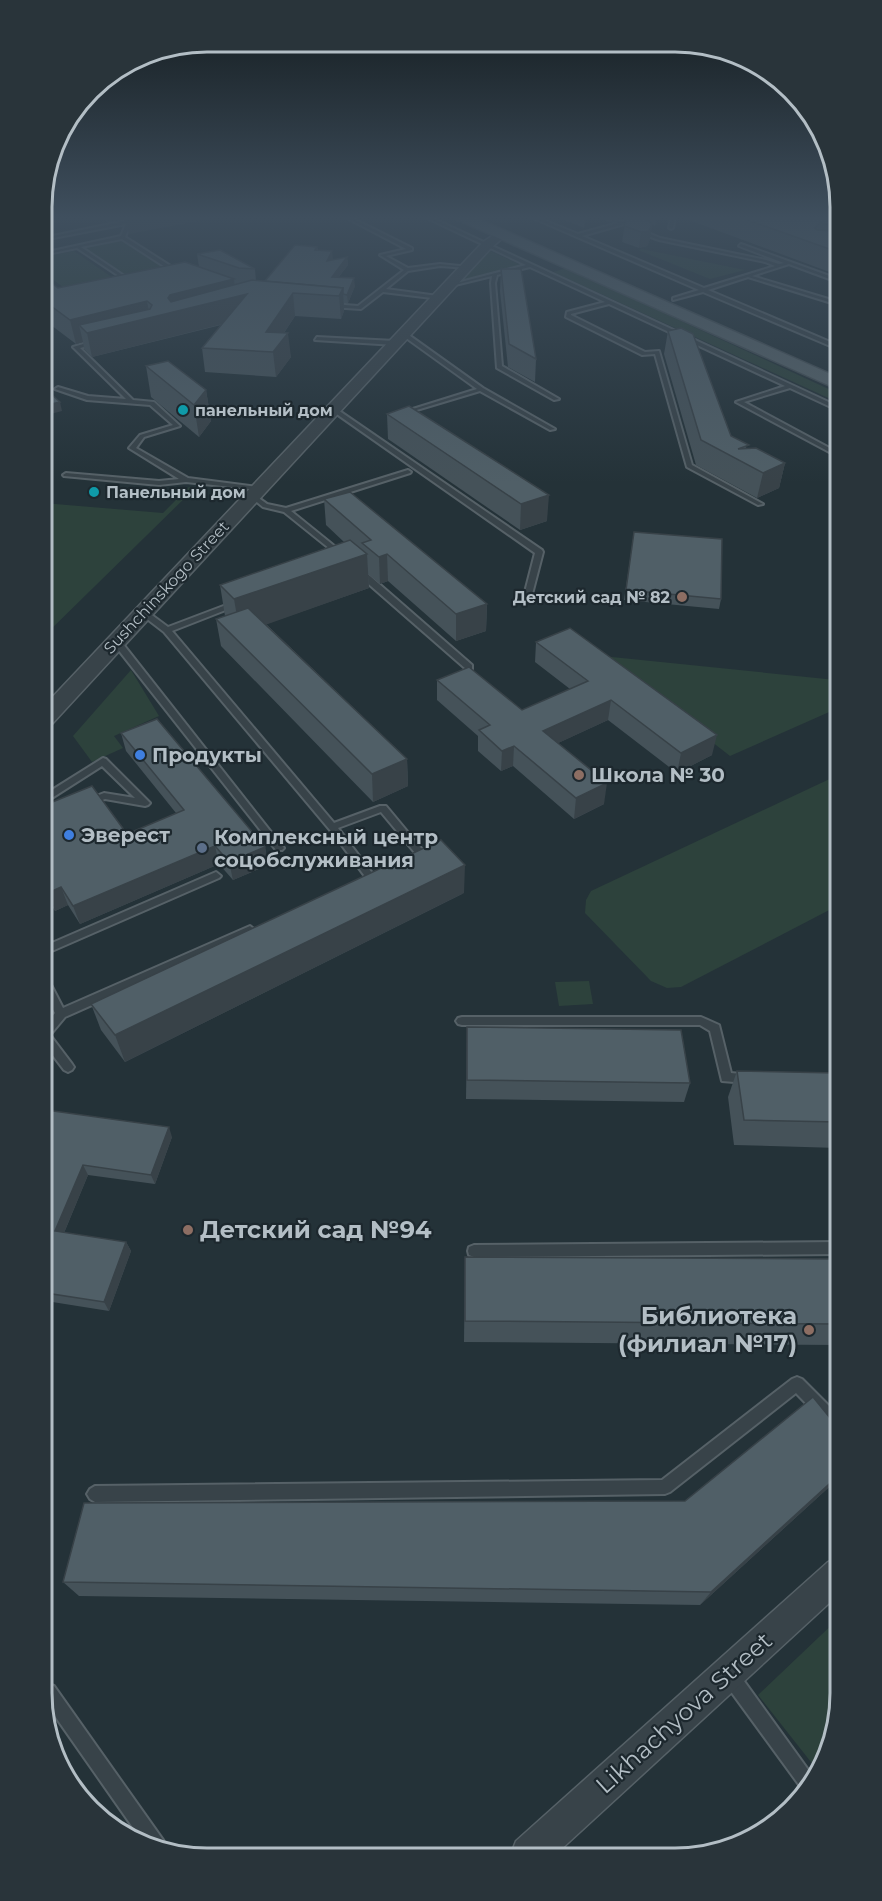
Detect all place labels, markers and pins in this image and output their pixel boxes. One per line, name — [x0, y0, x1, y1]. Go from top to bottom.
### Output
place label: панельный дом — [195, 401, 333, 420]
marker: панельный дом — [176, 403, 190, 417]
place label: Панельный дом — [106, 483, 246, 502]
marker: Панельный дом — [87, 485, 101, 499]
place label: Детский сад № 82 — [513, 588, 670, 607]
marker: Детский сад № 82 — [675, 590, 689, 604]
place label: Продукты — [152, 743, 262, 767]
marker: Продукты — [133, 748, 147, 762]
place label: Школа № 30 — [591, 763, 725, 787]
marker: Школа № 30 — [572, 768, 586, 782]
place label: Эверест — [81, 823, 170, 847]
place label: Комплексный центр соцобслуживания — [214, 825, 438, 872]
marker: Эверест — [62, 828, 76, 842]
marker: Комплексный центр соцобслуживания — [195, 841, 209, 855]
place label: Детский сад №94 — [200, 1215, 432, 1244]
marker: Детский сад №94 — [181, 1223, 195, 1237]
place label: Библиотека (филиал №17) — [618, 1301, 797, 1358]
marker: Библиотека (филиал №17) — [802, 1323, 816, 1337]

